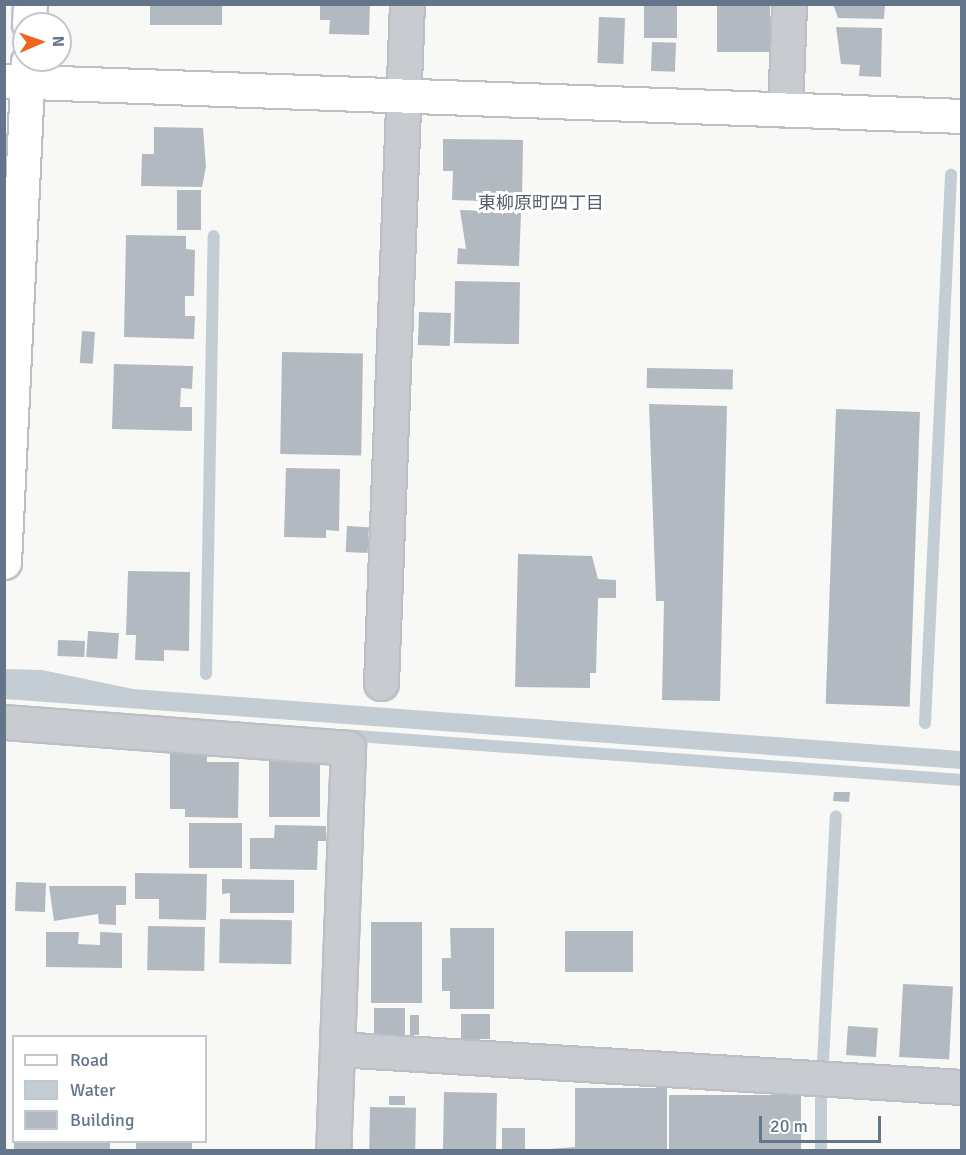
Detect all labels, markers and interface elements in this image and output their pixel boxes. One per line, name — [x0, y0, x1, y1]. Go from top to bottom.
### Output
north arrow — [12, 12, 72, 72]
text: N — [48, 36, 68, 47]
district label: 東柳原町四丁目 — [478, 192, 604, 214]
legend — [12, 1035, 207, 1143]
text: Road — [70, 1049, 109, 1071]
text: Water — [70, 1079, 115, 1101]
scale bar — [762, 1104, 884, 1142]
text: Building — [70, 1109, 134, 1131]
text: 20 m — [770, 1115, 808, 1137]

